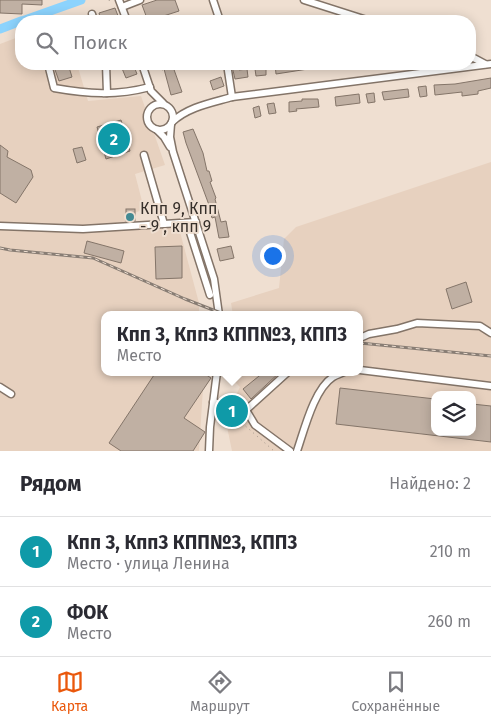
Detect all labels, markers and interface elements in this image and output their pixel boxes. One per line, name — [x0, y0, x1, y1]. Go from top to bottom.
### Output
search box — [15, 15, 476, 70]
icon: search — [33, 29, 61, 57]
text: Поиск — [73, 31, 127, 54]
pin: 2 — [98, 120, 130, 158]
place label: Кпп 9, Кпп - 9 , кпп 9 — [140, 199, 217, 236]
marker: Кпп 9, Кпп - 9 , кпп 9 — [124, 211, 136, 223]
your location — [260, 243, 286, 269]
popup — [101, 311, 363, 376]
text: Кпп 3, Кпп3 КПП№3, КПП3 — [117, 323, 347, 346]
text: Место — [117, 346, 162, 365]
map controls — [431, 391, 476, 436]
button: layers — [431, 391, 476, 436]
pin: 1 — [216, 392, 248, 430]
text: Рядом — [20, 471, 81, 497]
text: Найдено: 2 — [389, 474, 471, 493]
text: Кпп 3, Кпп3 КПП№3, КПП3 — [67, 531, 297, 554]
text: 1 — [32, 542, 40, 561]
text: 210 m — [430, 542, 471, 561]
text: Место · улица Ленина — [67, 554, 230, 573]
text: ФОК — [67, 601, 108, 624]
text: 2 — [32, 612, 40, 631]
text: 260 m — [428, 612, 471, 631]
text: Место — [67, 624, 112, 643]
tab: Карта — [51, 668, 88, 715]
tab: Маршрут — [190, 668, 249, 715]
tab: Сохранённые — [351, 668, 440, 715]

